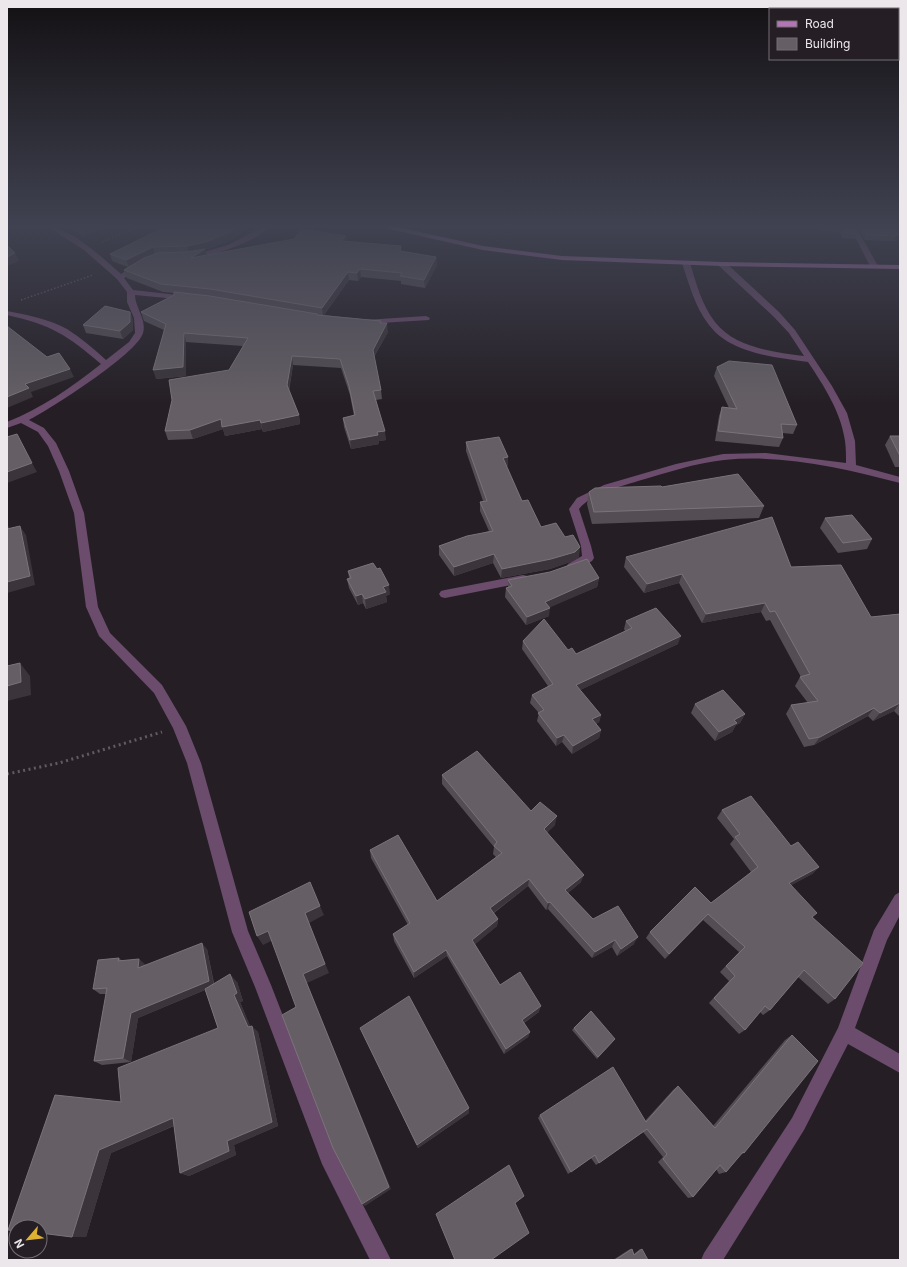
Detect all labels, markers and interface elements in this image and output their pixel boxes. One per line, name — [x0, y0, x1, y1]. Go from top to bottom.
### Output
legend — [769, 8, 899, 60]
text: Road — [805, 16, 834, 31]
text: Building — [805, 36, 850, 51]
north arrow — [8, 1219, 48, 1259]
text: N — [11, 1237, 27, 1251]

